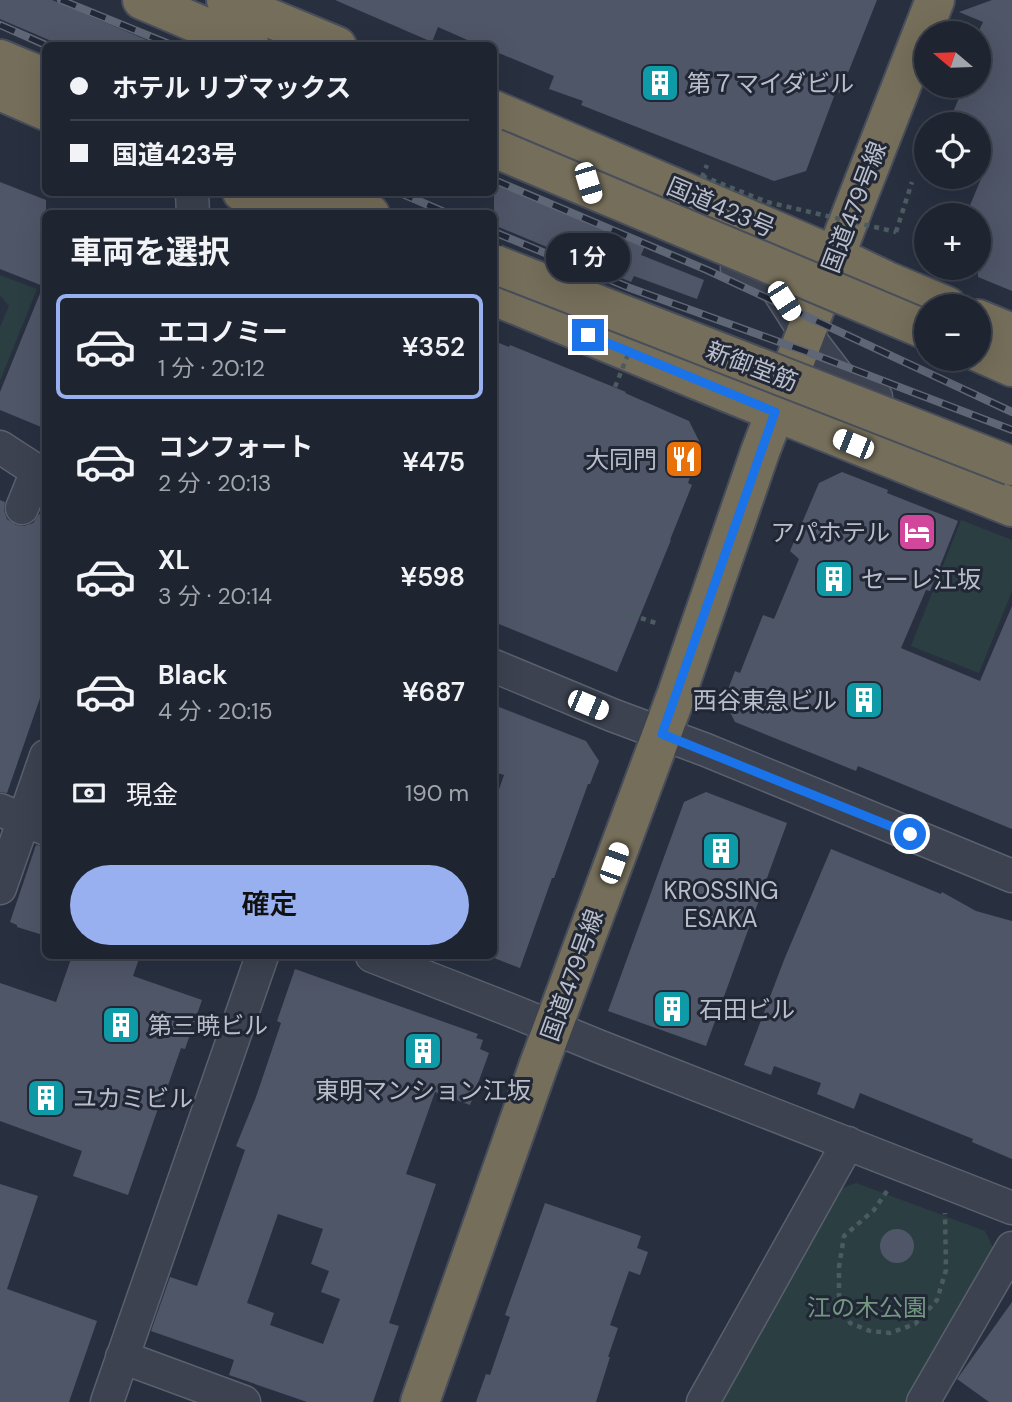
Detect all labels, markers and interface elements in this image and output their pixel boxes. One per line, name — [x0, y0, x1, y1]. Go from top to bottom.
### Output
north arrow — [914, 21, 990, 98]
map controls — [914, 21, 991, 371]
building icon: 第７マイダビル — [639, 62, 681, 104]
place label: 第７マイダビル — [687, 68, 854, 99]
text: ホテル リブマックス — [112, 71, 351, 105]
button: locate — [914, 112, 991, 189]
street label: 国道479号線 — [815, 137, 893, 277]
text: 国道423号 — [112, 138, 238, 172]
car — [572, 160, 605, 206]
street label: 国道423号 — [662, 170, 780, 244]
button: + — [914, 203, 991, 280]
text: 車両を選択 — [70, 231, 230, 273]
callout: 1 分 — [546, 233, 630, 282]
text: 1 分 — [570, 242, 606, 272]
car — [764, 278, 805, 324]
button: − — [914, 294, 991, 371]
icon: car — [74, 315, 137, 378]
text: エコノミー — [158, 315, 288, 349]
route end — [572, 319, 604, 351]
text: ¥352 — [402, 330, 465, 364]
street label: 新御堂筋 — [702, 334, 802, 398]
text: 1 分 · 20:12 — [158, 353, 265, 383]
car — [830, 426, 877, 462]
icon: car — [74, 430, 137, 493]
text: コンフォート — [158, 430, 313, 464]
restaurant icon: 大同門 — [663, 438, 705, 480]
place label: 大同門 — [585, 444, 657, 475]
text: ¥475 — [403, 445, 465, 479]
text: 2 分 · 20:13 — [158, 468, 271, 498]
hotel icon: アパホテル — [896, 511, 938, 553]
place label: アパホテル — [770, 517, 890, 548]
text: XL — [158, 543, 190, 577]
icon: car — [74, 545, 137, 608]
building icon: セーレ江坂 — [813, 558, 855, 600]
text: ¥598 — [401, 560, 465, 594]
place label: セーレ江坂 — [861, 564, 981, 595]
text: 3 分 · 20:14 — [158, 581, 272, 611]
text: Black — [158, 658, 228, 692]
icon: car — [74, 660, 137, 723]
text: ¥687 — [402, 675, 465, 709]
building icon: 西谷東急ビル — [843, 679, 885, 721]
place label: 西谷東急ビル — [693, 685, 837, 716]
car — [565, 687, 612, 723]
text: 4 分 · 20:15 — [158, 696, 272, 726]
icon: cash — [70, 774, 108, 812]
text: 現金 — [126, 778, 178, 812]
text: 190 m — [405, 778, 469, 808]
route start — [894, 818, 926, 850]
building icon: KROSSING ESAKA — [700, 830, 742, 872]
car — [597, 840, 632, 886]
button: 確定 — [70, 865, 469, 945]
place label: KROSSING ESAKA — [663, 875, 779, 934]
street label: 国道479号線 — [534, 905, 610, 1045]
building icon: 石田ビル — [651, 988, 693, 1030]
place label: 石田ビル — [699, 994, 795, 1025]
building icon: 第三暁ビル — [100, 1004, 142, 1046]
place label: 第三暁ビル — [148, 1010, 268, 1041]
building icon: 東明マンション江坂 — [402, 1030, 444, 1072]
place label: 東明マンション江坂 — [315, 1075, 531, 1106]
building icon: ユカミビル — [25, 1077, 67, 1119]
place label: ユカミビル — [73, 1083, 193, 1114]
park label: 江の木公園 — [807, 1292, 927, 1323]

